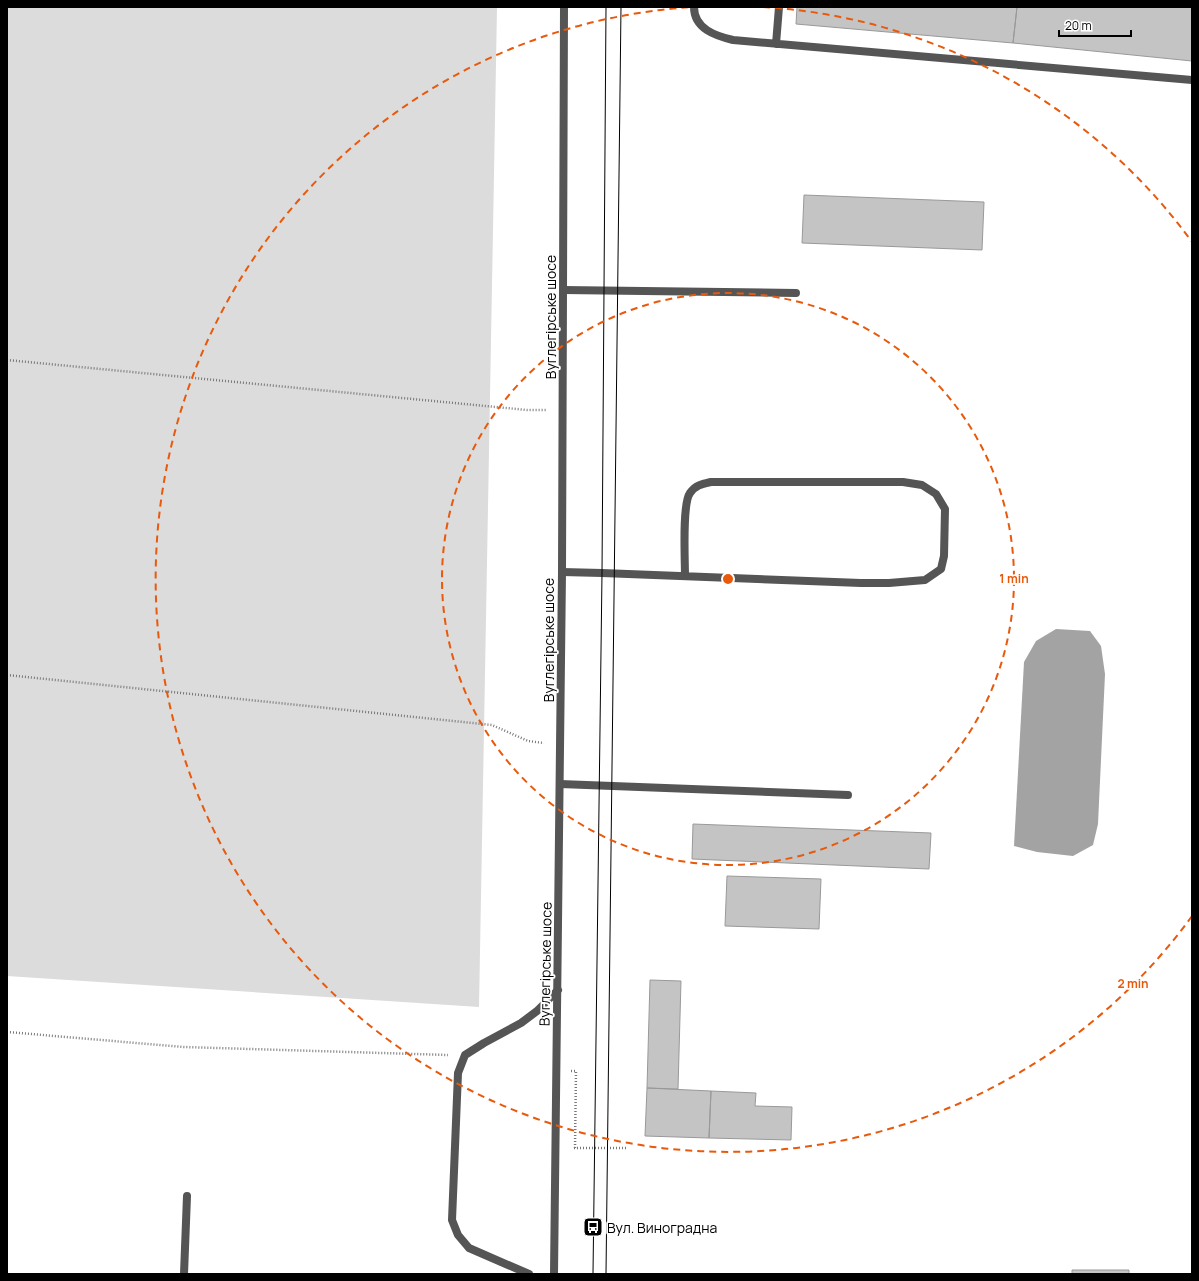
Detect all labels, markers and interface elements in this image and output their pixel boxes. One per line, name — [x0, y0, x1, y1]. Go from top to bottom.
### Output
scale bar — [1059, 12, 1131, 38]
text: 20 m — [1065, 17, 1092, 34]
street label: Вуглегірське шосе — [541, 255, 560, 379]
text: 1 min — [999, 570, 1029, 587]
centre of rings — [721, 572, 735, 586]
street label: Вуглегірське шосе — [539, 578, 558, 702]
street label: Вуглегірське шосе — [534, 902, 556, 1026]
text: 2 min — [1117, 975, 1149, 992]
bus stop icon: Вул. Виноградна — [582, 1216, 604, 1238]
place label: Вул. Виноградна — [607, 1218, 717, 1237]

